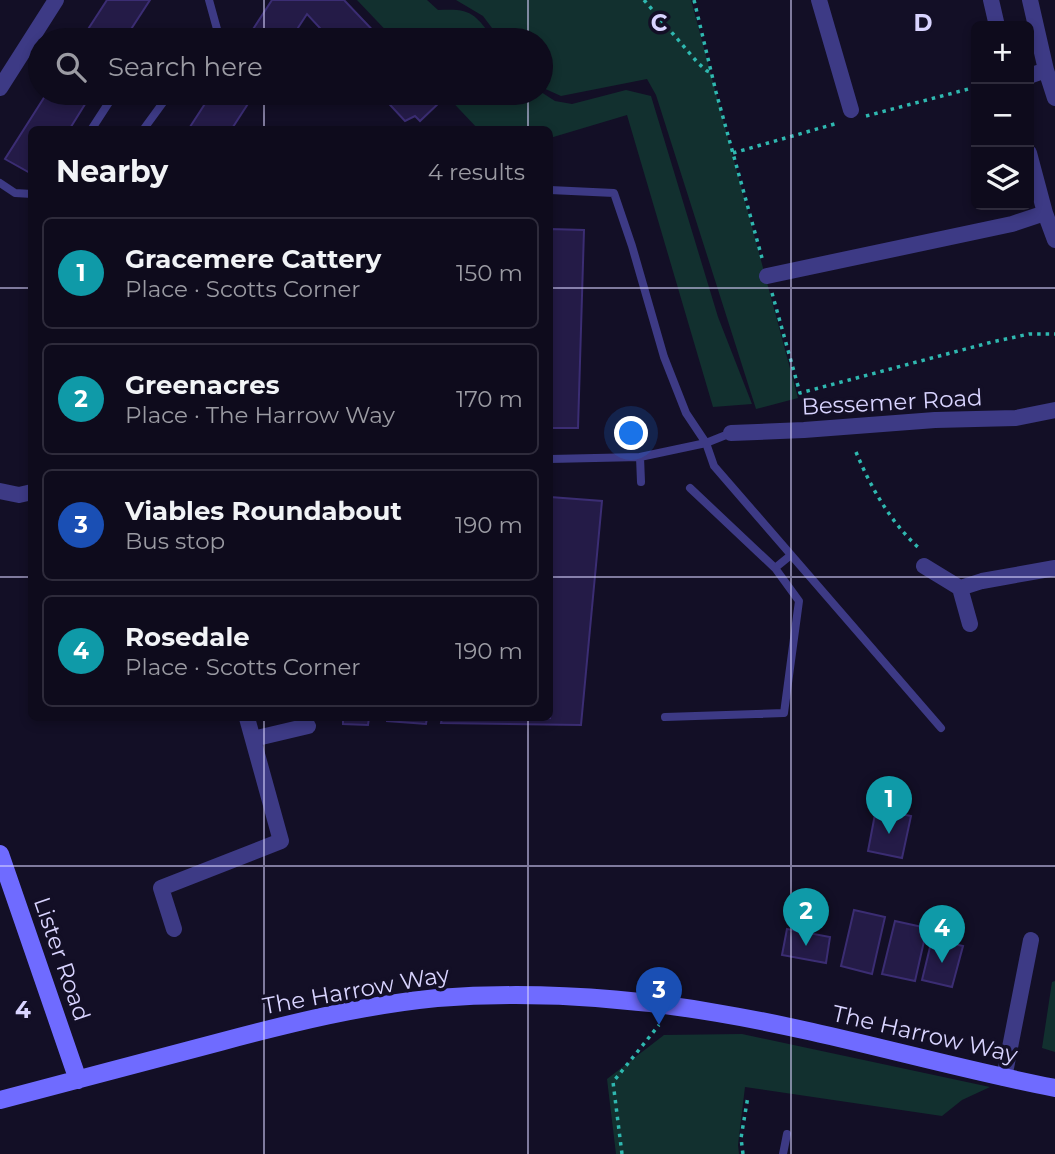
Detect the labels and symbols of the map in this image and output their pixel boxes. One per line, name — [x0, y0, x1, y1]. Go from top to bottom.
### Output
text: C — [651, 9, 668, 37]
text: D — [914, 9, 933, 37]
street label: Bessemer Road — [801, 383, 983, 421]
your location — [614, 416, 648, 450]
pin: 1 — [866, 776, 912, 834]
pin: 2 — [783, 888, 829, 946]
street label: Lister Road — [28, 893, 96, 1025]
pin: 4 — [919, 905, 965, 963]
street label: The Harrow Way — [260, 960, 452, 1020]
pin: 3 — [636, 967, 682, 1025]
text: 4 — [15, 996, 31, 1024]
street label: The Harrow Way — [830, 999, 1021, 1069]

